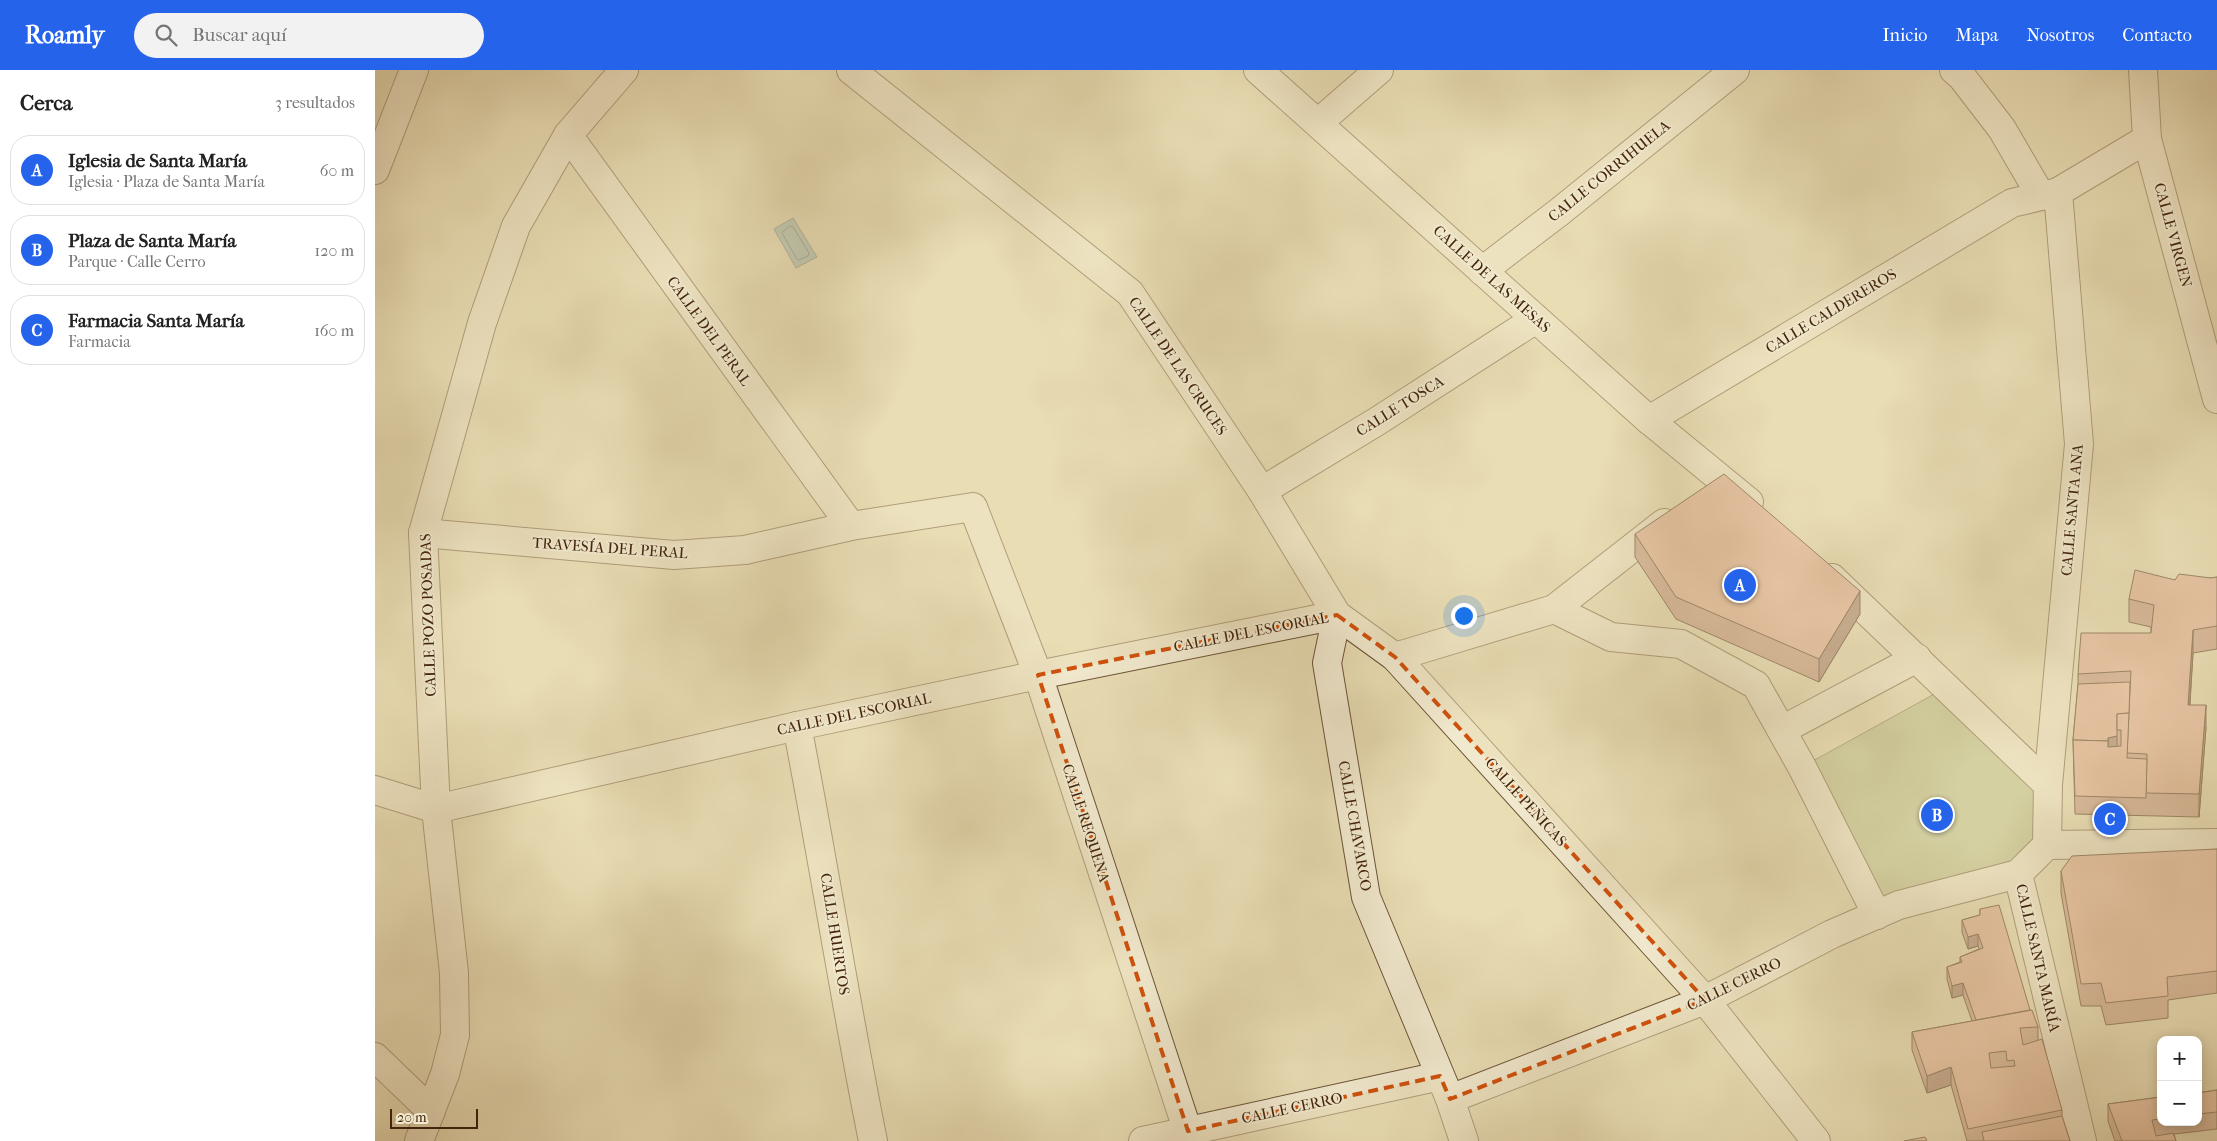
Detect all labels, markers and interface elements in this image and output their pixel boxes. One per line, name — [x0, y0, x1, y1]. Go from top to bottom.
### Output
search box — [134, 13, 484, 58]
text: Roamly — [25, 21, 104, 49]
icon: search — [152, 21, 180, 49]
text: Buscar aquí — [192, 24, 287, 46]
text: Inicio — [1883, 25, 1928, 46]
text: Mapa — [1956, 25, 1998, 46]
text: Nosotros — [2026, 25, 2094, 46]
text: Contacto — [2122, 25, 2192, 46]
text: Cerca — [20, 91, 72, 115]
text: 3 resultados — [275, 93, 355, 112]
street label: CALLE CORRIHUELA — [1545, 116, 1674, 226]
text: Iglesia de Santa María — [68, 150, 247, 172]
text: A — [32, 161, 42, 180]
text: 60 m — [320, 161, 354, 180]
text: Iglesia · Plaza de Santa María — [68, 172, 265, 191]
street label: CALLE VIRGEN — [2150, 181, 2196, 290]
street label: CALLE DE LAS MESAS — [1430, 221, 1555, 337]
text: Plaza de Santa María — [68, 230, 236, 252]
text: B — [32, 241, 42, 260]
text: 120 m — [315, 241, 354, 260]
text: Parque · Calle Cerro — [68, 252, 206, 271]
street label: CALLE CALDEREROS — [1762, 265, 1900, 357]
street label: CALLE DEL PERAL — [663, 273, 755, 389]
street label: CALLE DE LAS CRUCES — [1125, 293, 1231, 439]
text: Farmacia Santa María — [68, 310, 244, 332]
text: C — [32, 321, 42, 340]
text: 160 m — [314, 321, 354, 340]
text: Farmacia — [68, 332, 131, 351]
street label: CALLE TOSCA — [1353, 372, 1447, 440]
street label: CALLE SANTA ANA — [2057, 443, 2087, 577]
street label: CALLE POZO POSADAS — [416, 533, 440, 697]
street label: TRAVESÍA DEL PERAL — [532, 534, 688, 562]
pin: A — [1724, 566, 1756, 604]
your location — [1451, 603, 1477, 629]
street label: CALLE DEL ESCORIAL — [1172, 608, 1330, 656]
street label: CALLE DEL ESCORIAL — [775, 689, 933, 739]
street label: CALLE PEÑICAS — [1481, 754, 1571, 850]
street label: CALLE CHAVARCO — [1335, 759, 1375, 893]
street label: CALLE REQUENA — [1058, 762, 1114, 885]
pin: B — [1921, 796, 1953, 834]
pin: C — [2094, 800, 2126, 838]
street label: CALLE HUERTOS — [816, 872, 854, 996]
street label: CALLE SANTA MARÍA — [2012, 882, 2064, 1034]
street label: CALLE CERRO — [1684, 953, 1784, 1015]
map controls — [2157, 1036, 2202, 1126]
button: + — [2157, 1036, 2202, 1081]
button: − — [2157, 1081, 2202, 1126]
street label: CALLE CERRO — [1240, 1089, 1344, 1127]
scale bar — [390, 1106, 477, 1129]
text: 20 m — [397, 1109, 427, 1126]

